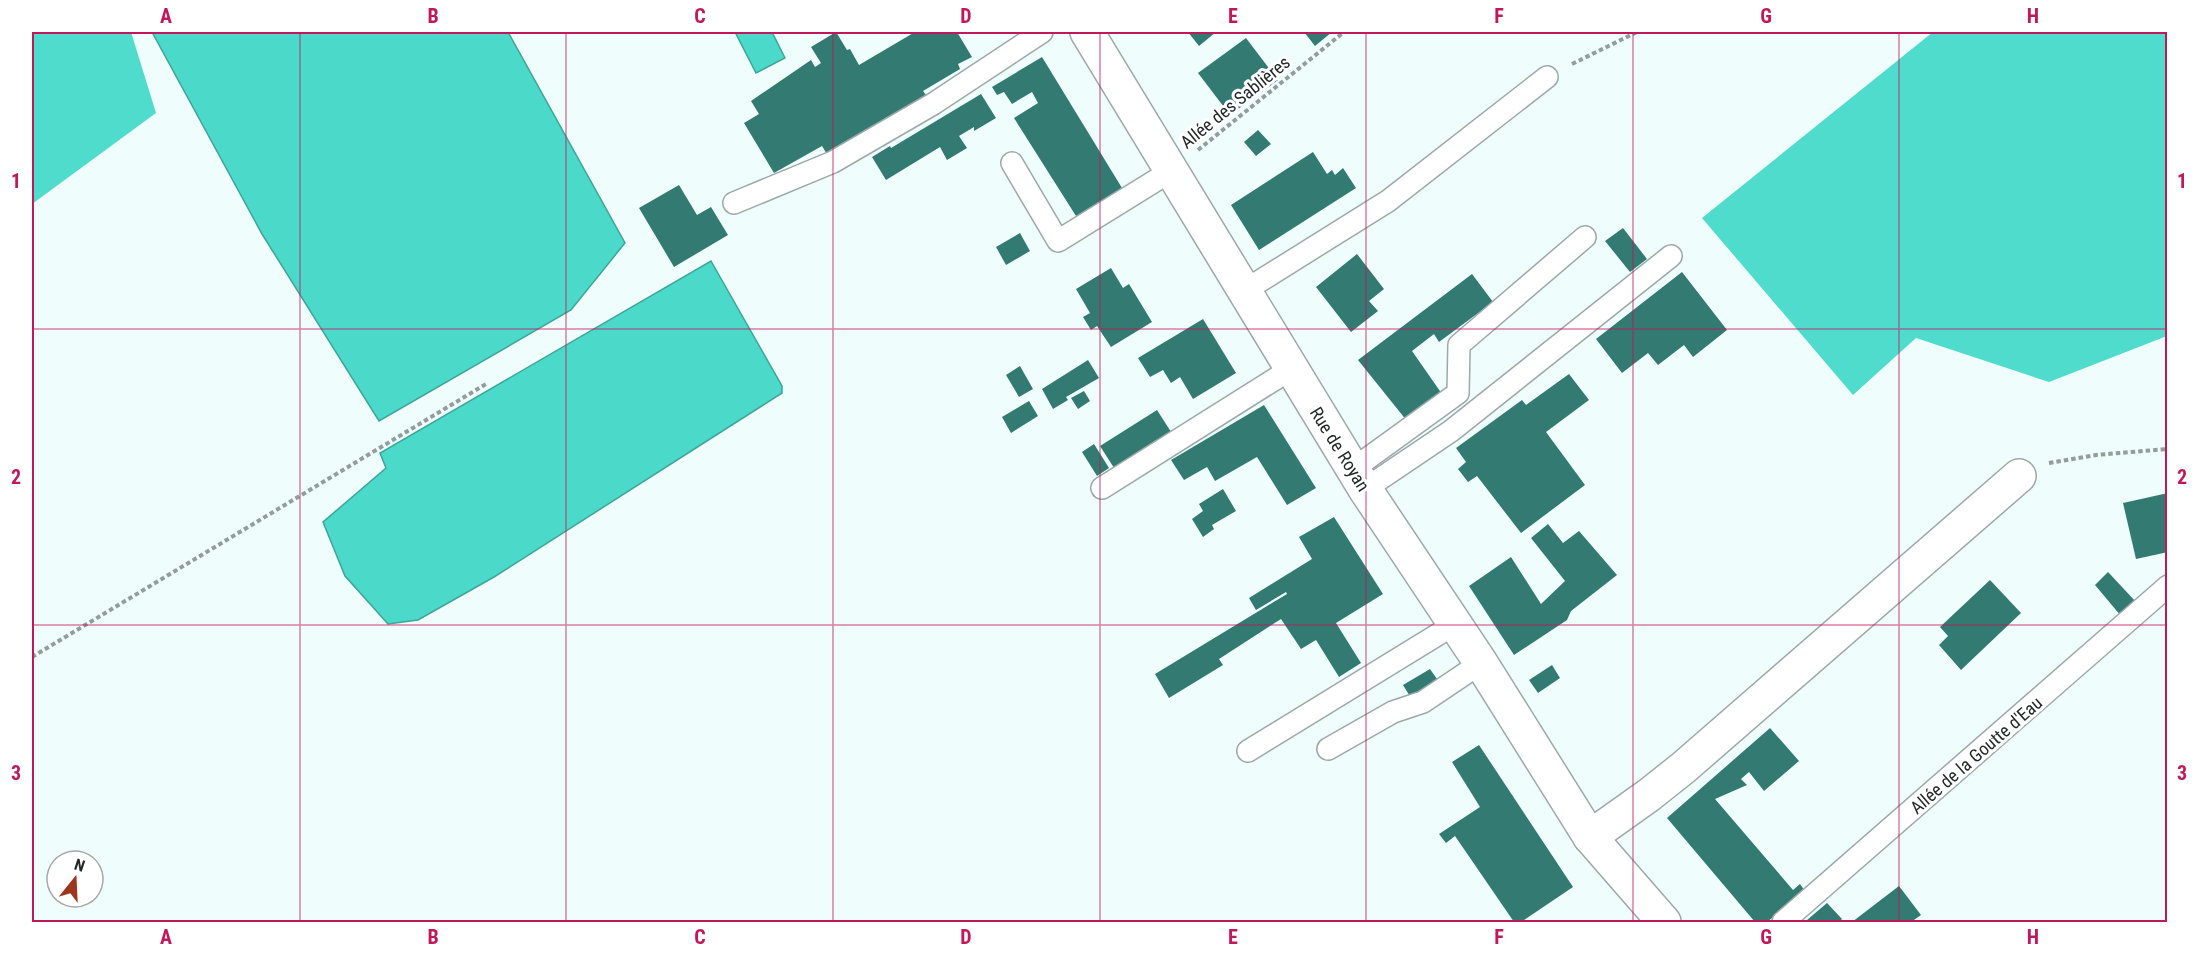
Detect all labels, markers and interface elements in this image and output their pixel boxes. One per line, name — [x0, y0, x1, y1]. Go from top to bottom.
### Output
text: A — [160, 4, 172, 28]
text: B — [427, 4, 439, 28]
text: C — [694, 4, 706, 28]
text: D — [960, 4, 972, 28]
text: E — [1228, 4, 1238, 28]
text: F — [1494, 4, 1504, 28]
text: G — [1760, 4, 1772, 28]
text: H — [2027, 4, 2039, 28]
street label: Allée des Sablières — [1176, 51, 1294, 153]
text: 1 — [11, 169, 21, 193]
text: 1 — [2177, 169, 2187, 193]
street label: Rue de Royan — [1306, 403, 1374, 495]
text: 2 — [11, 465, 21, 489]
text: 2 — [2177, 465, 2187, 489]
street label: Allée de la Goutte d'Eau — [1906, 692, 2046, 818]
text: 3 — [11, 761, 21, 785]
text: 3 — [2177, 761, 2187, 785]
north arrow — [45, 849, 105, 909]
text: N — [72, 855, 87, 876]
text: A — [160, 925, 172, 949]
text: B — [427, 925, 439, 949]
text: C — [694, 925, 706, 949]
text: D — [960, 925, 972, 949]
text: E — [1228, 925, 1238, 949]
text: F — [1494, 925, 1504, 949]
text: G — [1760, 925, 1772, 949]
text: H — [2027, 925, 2039, 949]

